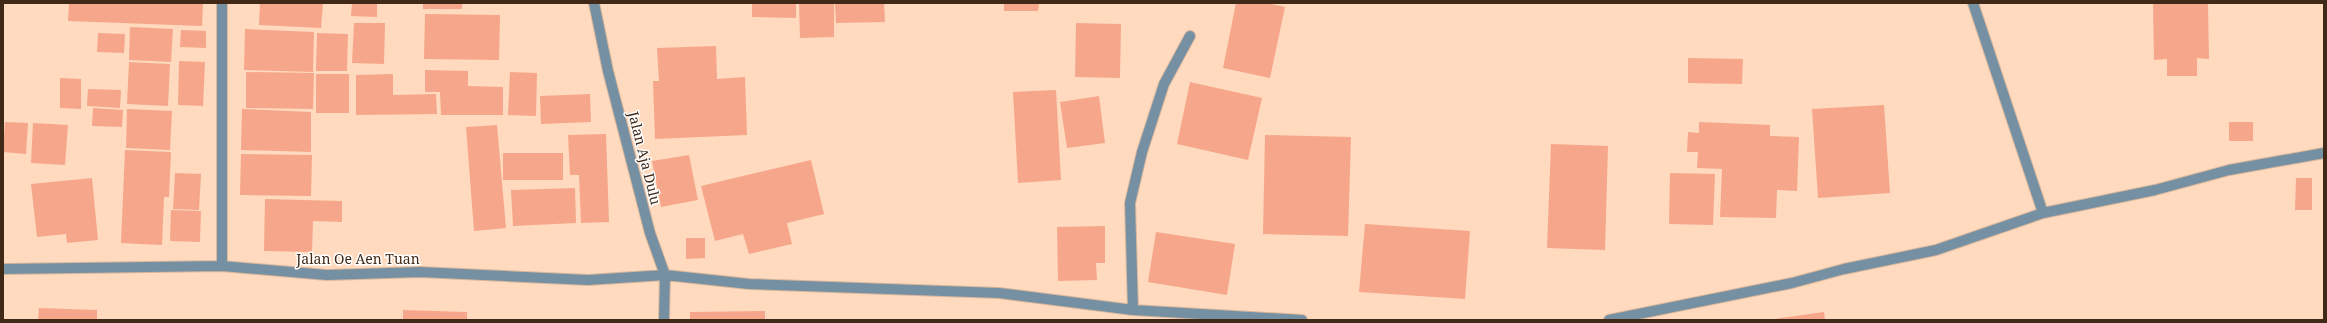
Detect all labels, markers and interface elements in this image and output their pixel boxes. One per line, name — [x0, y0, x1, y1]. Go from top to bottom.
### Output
street label: Jalan Aja Dulu — [624, 108, 666, 207]
street label: Jalan Oe Aen Tuan — [295, 249, 420, 268]

